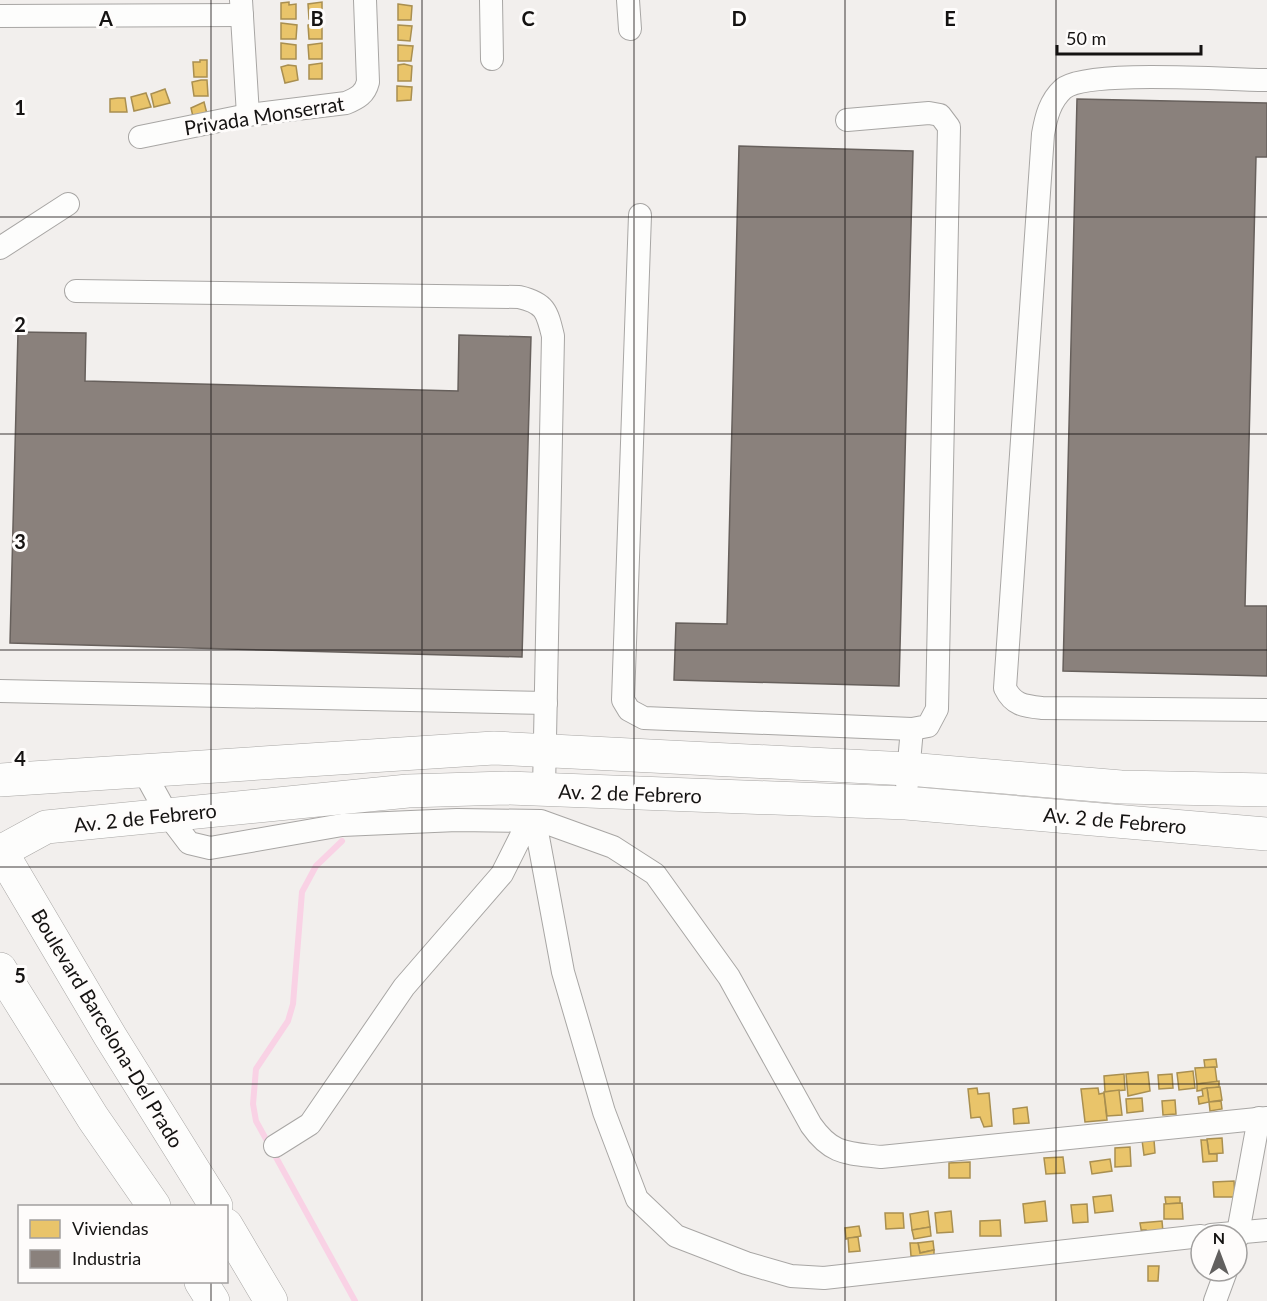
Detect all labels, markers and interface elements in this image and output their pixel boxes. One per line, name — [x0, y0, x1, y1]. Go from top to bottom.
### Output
text: A — [98, 6, 113, 30]
text: B — [310, 6, 324, 30]
text: C — [521, 6, 535, 30]
text: D — [731, 6, 747, 30]
text: E — [944, 6, 956, 30]
scale bar — [1057, 18, 1201, 56]
text: 50 m — [1066, 27, 1106, 49]
street label: Privada Monserrat — [182, 91, 346, 139]
text: 1 — [14, 95, 26, 119]
text: 2 — [14, 312, 26, 336]
text: 3 — [14, 529, 26, 553]
text: 4 — [14, 746, 26, 770]
street label: Av. 2 de Febrero — [558, 779, 702, 807]
street label: Av. 2 de Febrero — [72, 798, 218, 836]
street label: Av. 2 de Febrero — [1042, 802, 1188, 838]
street label: Boulevard Barcelona-Del Prado — [27, 904, 189, 1152]
text: 5 — [14, 963, 26, 987]
legend — [18, 1205, 228, 1283]
text: Viviendas — [72, 1217, 149, 1239]
north arrow — [1189, 1223, 1249, 1283]
text: N — [1213, 1228, 1225, 1247]
text: Industria — [72, 1247, 141, 1269]

